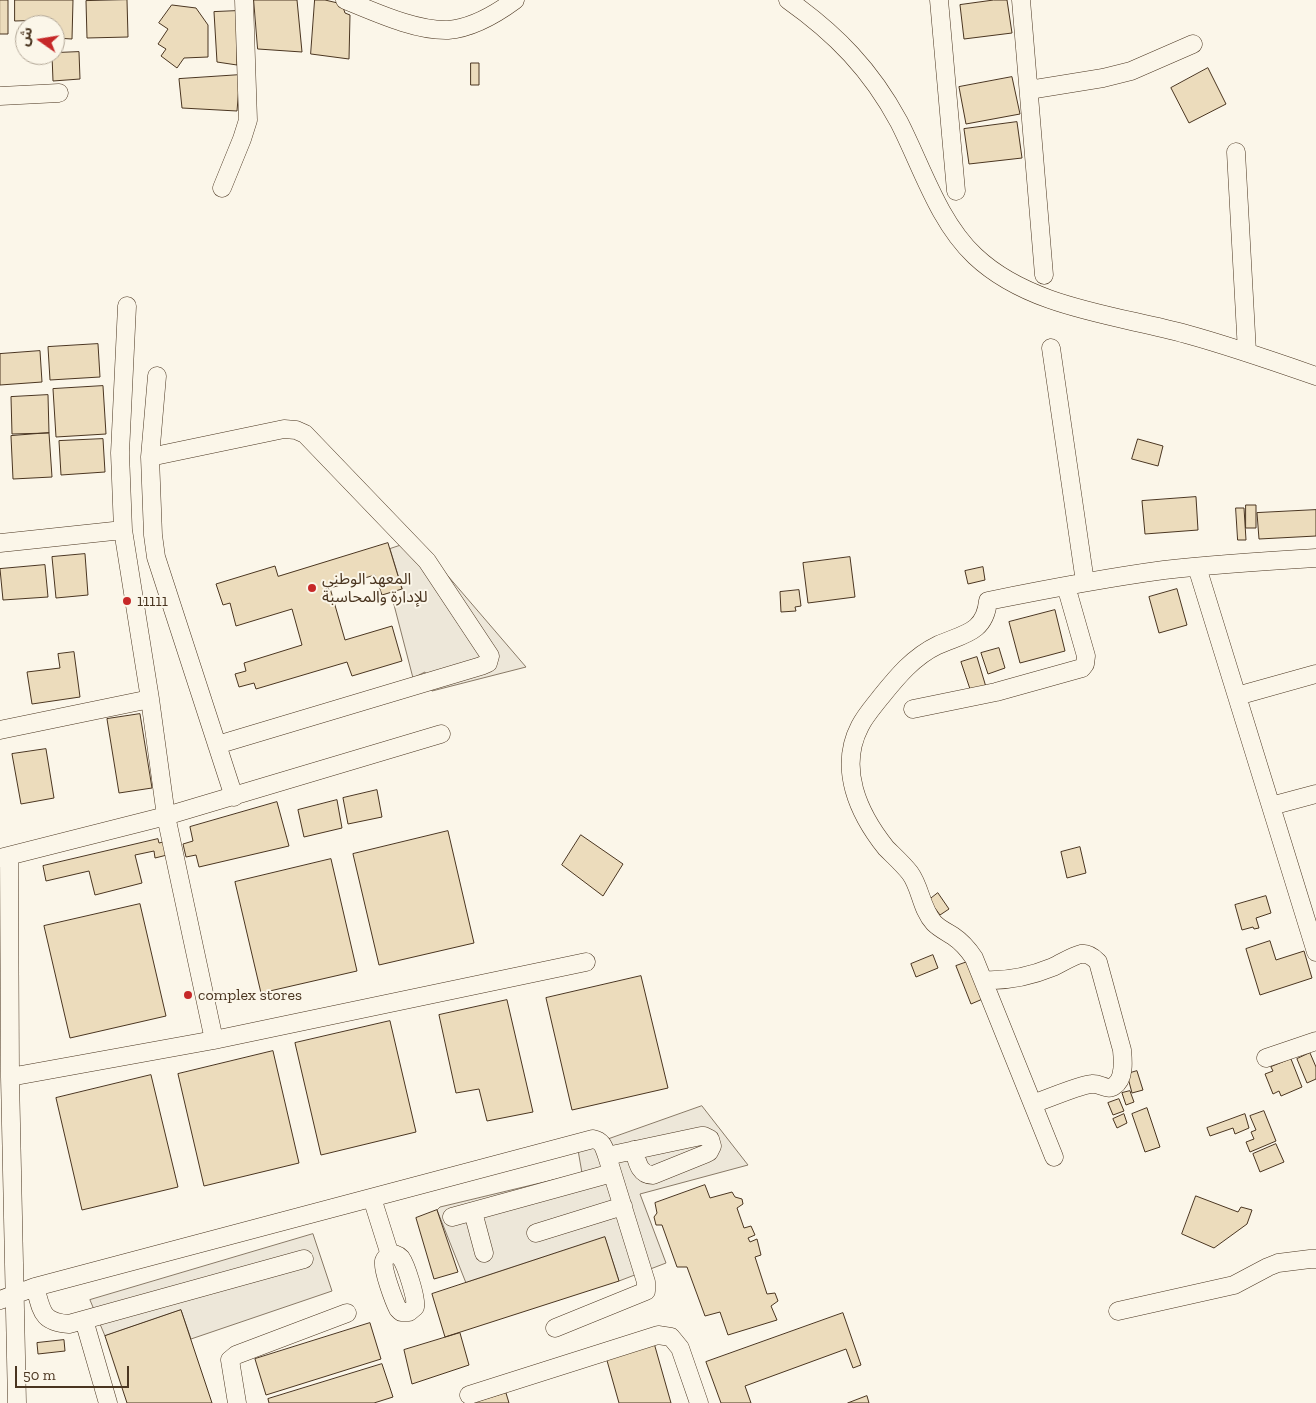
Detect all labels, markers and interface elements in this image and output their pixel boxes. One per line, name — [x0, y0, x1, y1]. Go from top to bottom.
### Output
north arrow — [15, 15, 65, 65]
text: ش — [15, 25, 36, 48]
place label: المعهد الوطني للإدارة والمحاسبة — [322, 569, 428, 607]
marker: المعهد الوطني للإدارة والمحاسبة — [306, 582, 318, 594]
place label: 11111 — [137, 591, 168, 611]
marker: 11111 — [121, 595, 133, 607]
place label: complex stores — [198, 985, 302, 1005]
marker: complex stores — [182, 989, 194, 1001]
scale bar — [18, 1356, 131, 1388]
text: 50 m — [23, 1366, 56, 1384]

